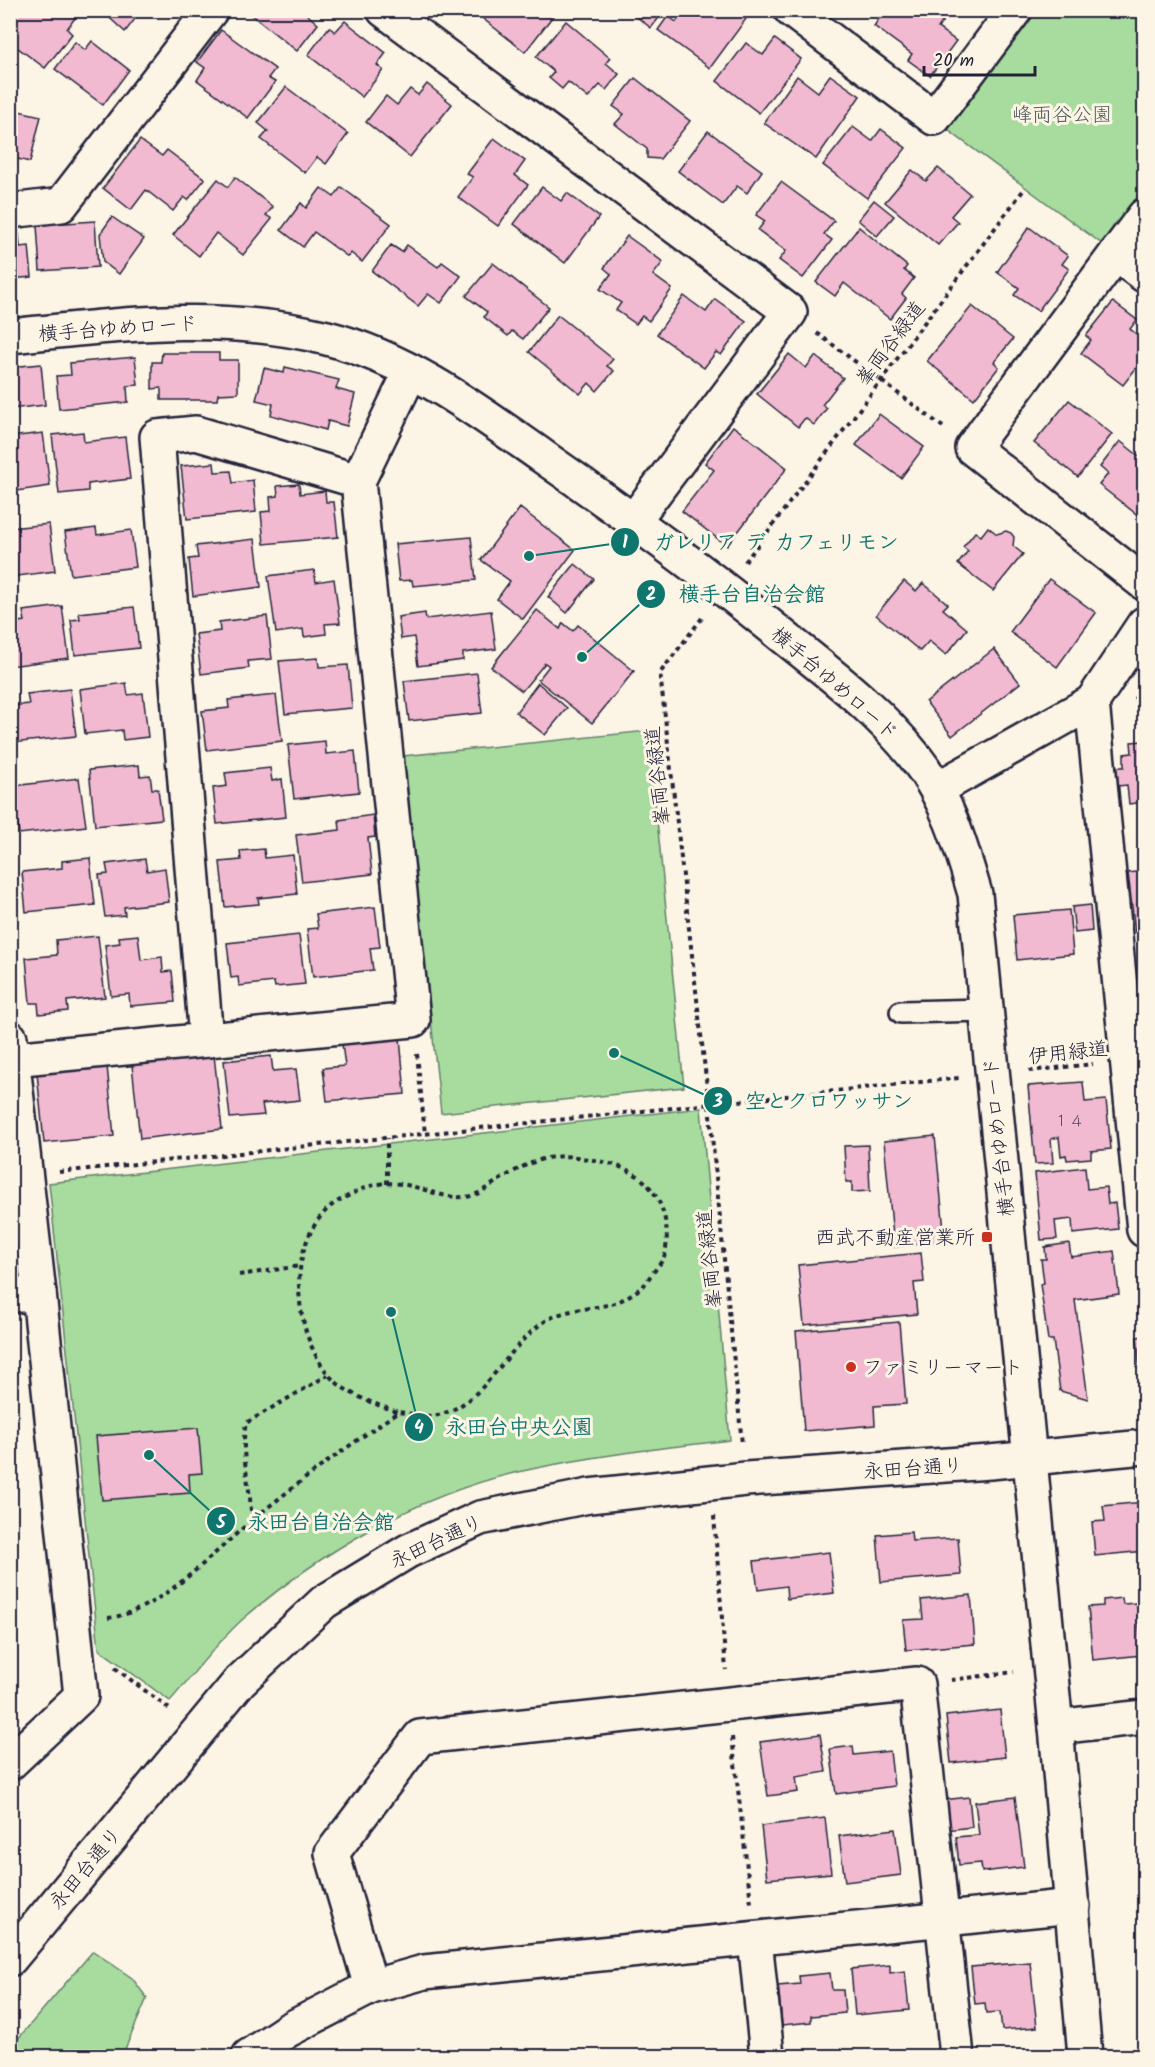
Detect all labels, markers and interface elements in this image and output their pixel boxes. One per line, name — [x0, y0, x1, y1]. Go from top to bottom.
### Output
scale bar — [924, 39, 1035, 77]
text: 20 m — [933, 47, 974, 76]
park label: 峰両谷公園 — [1012, 100, 1112, 132]
street label: 峯両谷緑道 — [849, 295, 934, 394]
street label: 横手台ゆめロード — [37, 308, 199, 352]
callout: ガレリア デ カフェリモン — [610, 522, 912, 561]
text: ガレリア デ カフェリモン — [653, 527, 899, 560]
text: 1 — [622, 529, 628, 558]
callout: 横手台自治会館 — [636, 574, 837, 613]
text: 横手台自治会館 — [679, 579, 826, 612]
text: 2 — [646, 581, 656, 610]
street label: 横手台ゆめロード — [763, 620, 905, 749]
street label: 峯両谷緑道 — [638, 724, 680, 827]
street label: 伊用緑道 — [1027, 1034, 1110, 1074]
street label: 横手台ゆめロード — [976, 1056, 1024, 1218]
callout: 空とクロワッサン — [703, 1081, 925, 1120]
text: 空とクロワッサン — [745, 1086, 913, 1119]
text: 3 — [712, 1088, 723, 1117]
house number: １４ — [1053, 1109, 1085, 1134]
street label: 峯両谷緑道 — [690, 1207, 732, 1310]
place label: 西武不動産営業所 — [815, 1223, 975, 1255]
marker: 西武不動産営業所 — [980, 1230, 994, 1244]
place label: ファミリーマート — [863, 1353, 1023, 1385]
marker: ファミリーマート — [844, 1360, 858, 1374]
callout: 永田台中央公園 — [404, 1407, 605, 1446]
text: 永田台中央公園 — [446, 1412, 593, 1445]
text: 4 — [414, 1414, 424, 1443]
street label: 永田台通り — [862, 1451, 964, 1489]
callout: 永田台自治会館 — [206, 1502, 407, 1541]
text: 永田台自治会館 — [248, 1507, 395, 1540]
street label: 永田台通り — [385, 1507, 489, 1578]
text: 5 — [215, 1509, 227, 1538]
street label: 永田台通り — [42, 1821, 131, 1918]

